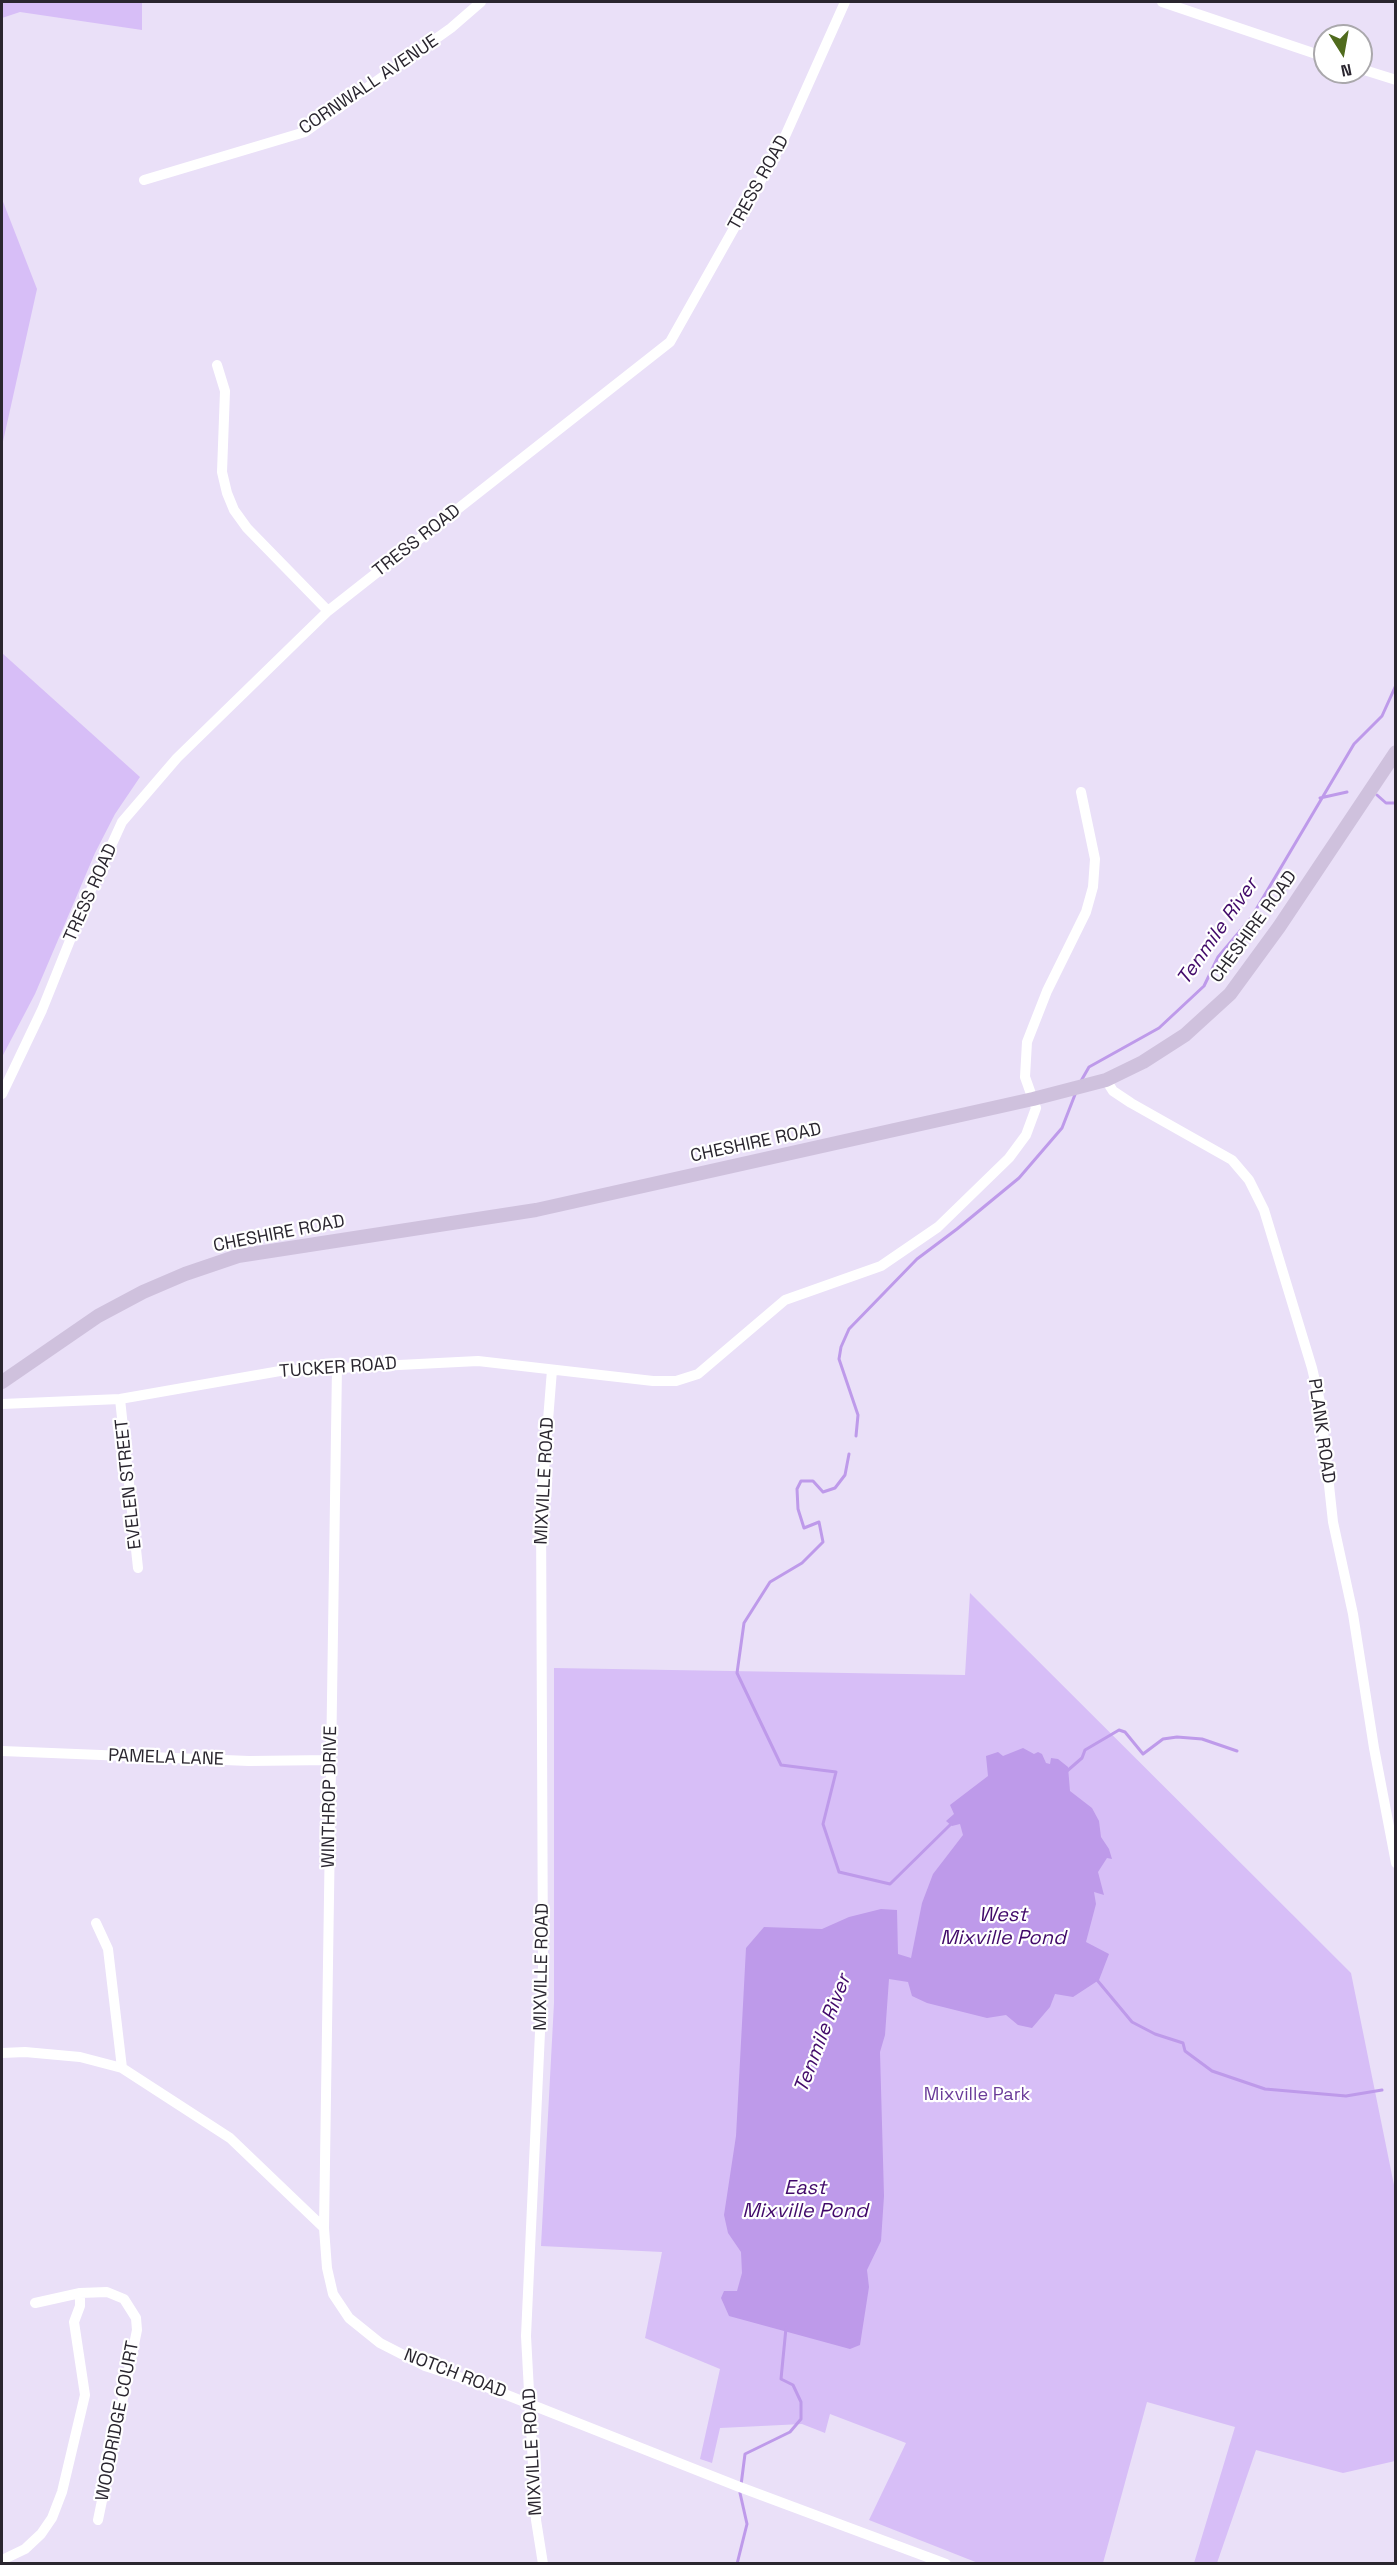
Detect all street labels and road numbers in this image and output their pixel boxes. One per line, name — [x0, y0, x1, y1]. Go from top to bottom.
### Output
street label: CORNWALL AVENUE — [295, 30, 443, 140]
street label: TRESS ROAD — [724, 132, 794, 234]
street label: TRESS ROAD — [369, 500, 465, 582]
street label: TRESS ROAD — [60, 841, 122, 945]
street label: CHESHIRE ROAD — [1206, 867, 1302, 987]
street label: CHESHIRE ROAD — [689, 1119, 823, 1167]
street label: CHESHIRE ROAD — [211, 1211, 347, 1257]
street label: TUCKER ROAD — [279, 1353, 397, 1383]
street label: PLANK ROAD — [1303, 1377, 1339, 1485]
street label: MIXVILLE ROAD — [531, 1417, 559, 1545]
street label: EVELEN STREET — [111, 1418, 147, 1550]
street label: WINTHROP DRIVE — [318, 1726, 342, 1868]
street label: PAMELA LANE — [108, 1745, 224, 1771]
street label: MIXVILLE ROAD — [530, 1903, 554, 2031]
street label: WOODRIDGE COURT — [92, 2339, 144, 2503]
street label: NOTCH ROAD — [401, 2345, 509, 2403]
street label: MIXVILLE ROAD — [519, 2388, 547, 2516]

